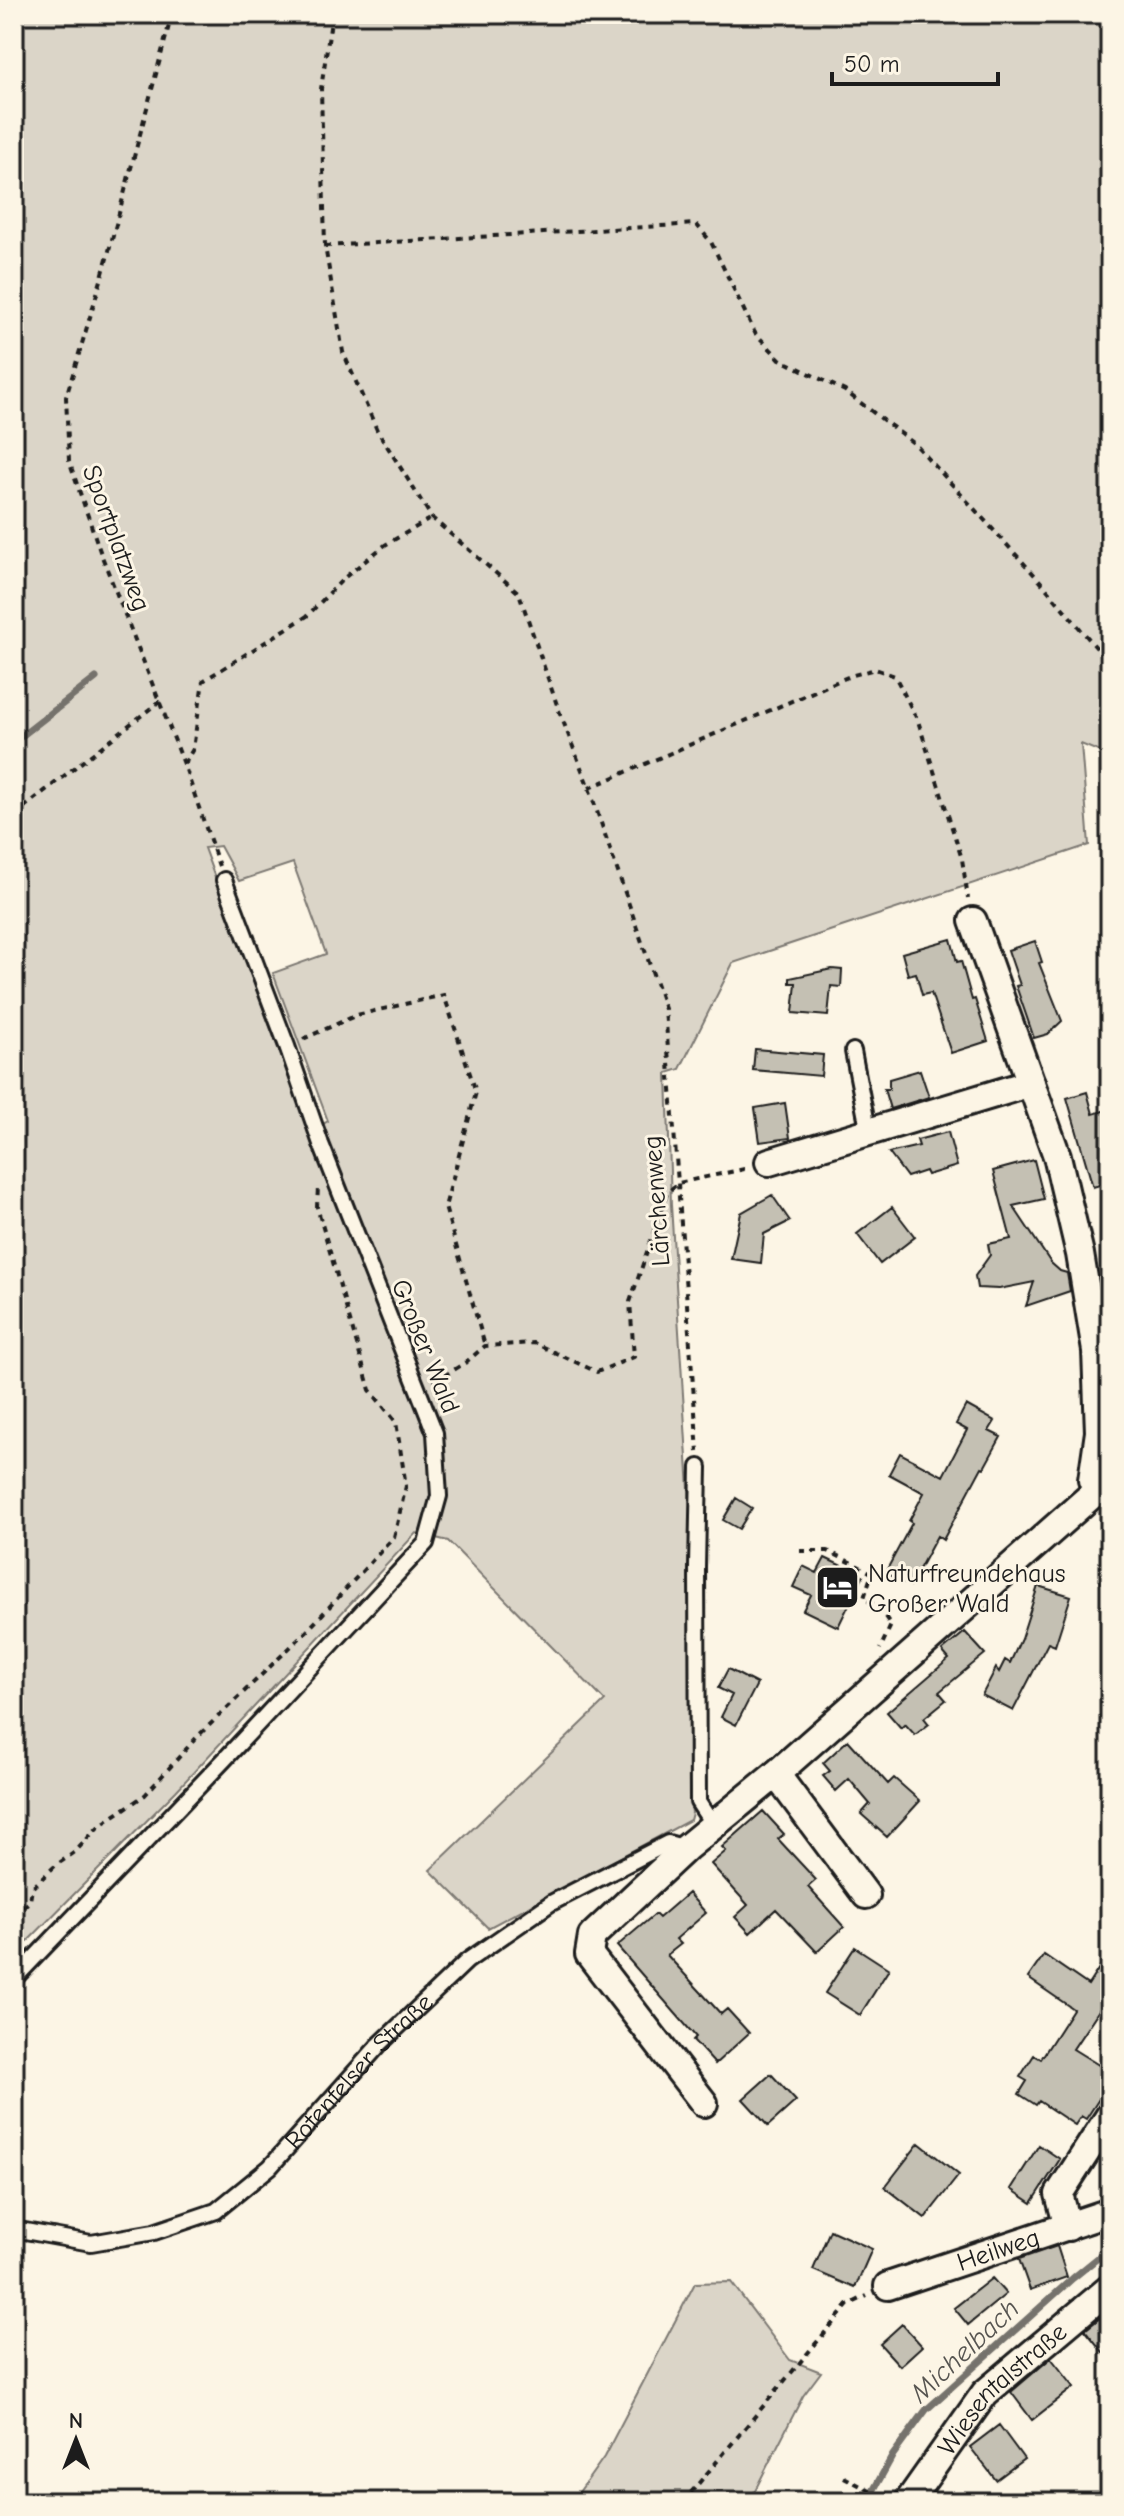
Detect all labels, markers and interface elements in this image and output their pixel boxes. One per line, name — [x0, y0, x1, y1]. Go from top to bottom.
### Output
scale bar — [832, 36, 998, 86]
text: 50 m — [844, 50, 900, 78]
street label: Sportplatzweg — [76, 461, 156, 615]
street label: Lärchenweg — [637, 1134, 677, 1267]
street label: Großer Wald — [385, 1275, 466, 1418]
place label: Naturfreundehaus Großer Wald — [868, 1559, 1066, 1619]
hotel icon: Naturfreundehaus Großer Wald — [813, 1564, 861, 1612]
street label: Rotenfelser Straße — [279, 1988, 440, 2156]
street label: Heilweg — [953, 2223, 1044, 2278]
water label: Michelbach — [903, 2292, 1026, 2410]
street label: Wiesentalstraße — [932, 2317, 1073, 2461]
north arrow — [36, 2400, 116, 2480]
text: N — [69, 2408, 83, 2434]

